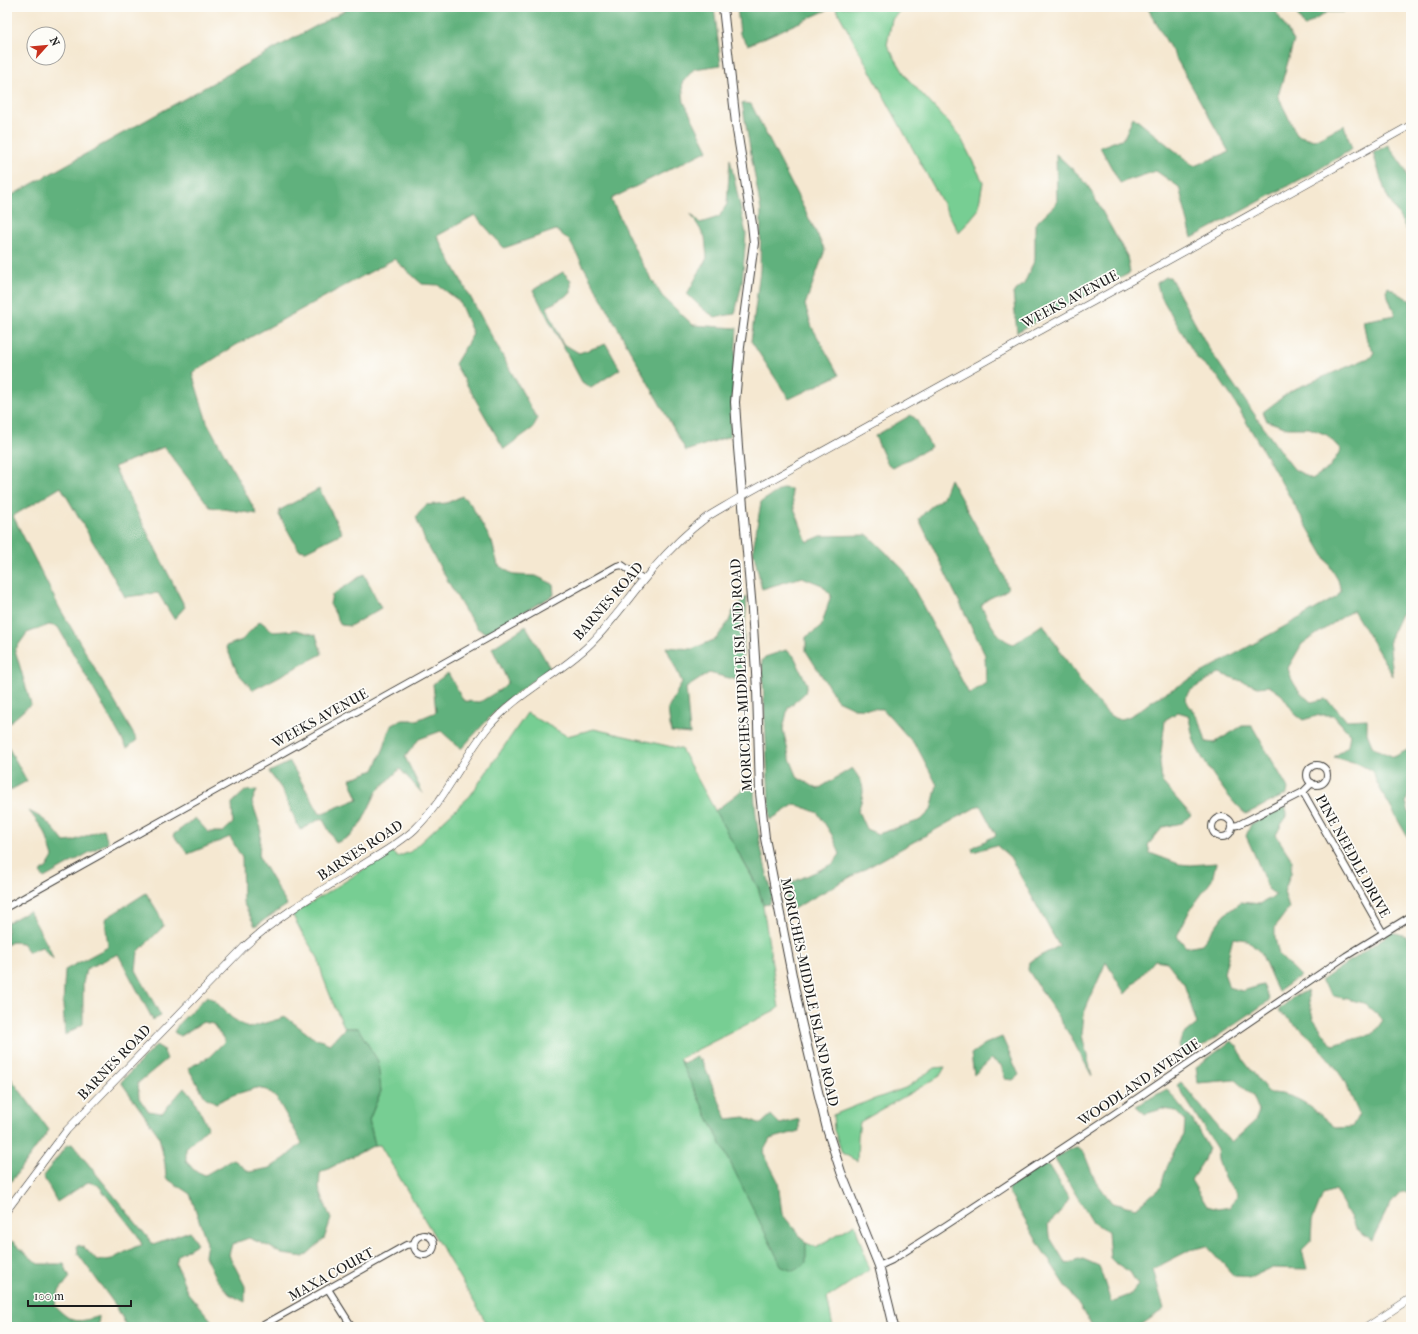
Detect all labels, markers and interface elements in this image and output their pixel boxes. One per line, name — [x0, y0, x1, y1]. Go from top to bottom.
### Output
north arrow — [26, 26, 66, 66]
text: N — [47, 35, 62, 49]
street label: WEEKS AVENUE — [1018, 267, 1122, 333]
street label: MORICHES-MIDDLE ISLAND ROAD — [727, 558, 756, 792]
street label: BARNES ROAD — [570, 559, 647, 644]
street label: WEEKS AVENUE — [268, 685, 372, 752]
street label: PINE NEEDLE DRIVE — [1312, 792, 1394, 921]
street label: BARNES ROAD — [315, 816, 406, 884]
street label: MORICHES-MIDDLE ISLAND ROAD — [777, 876, 842, 1108]
street label: BARNES ROAD — [74, 1021, 155, 1104]
street label: WOODLAND AVENUE — [1074, 1035, 1204, 1130]
street label: MAXA COURT — [285, 1244, 378, 1305]
scale bar — [28, 1282, 131, 1308]
text: 100 m — [34, 1289, 64, 1303]

